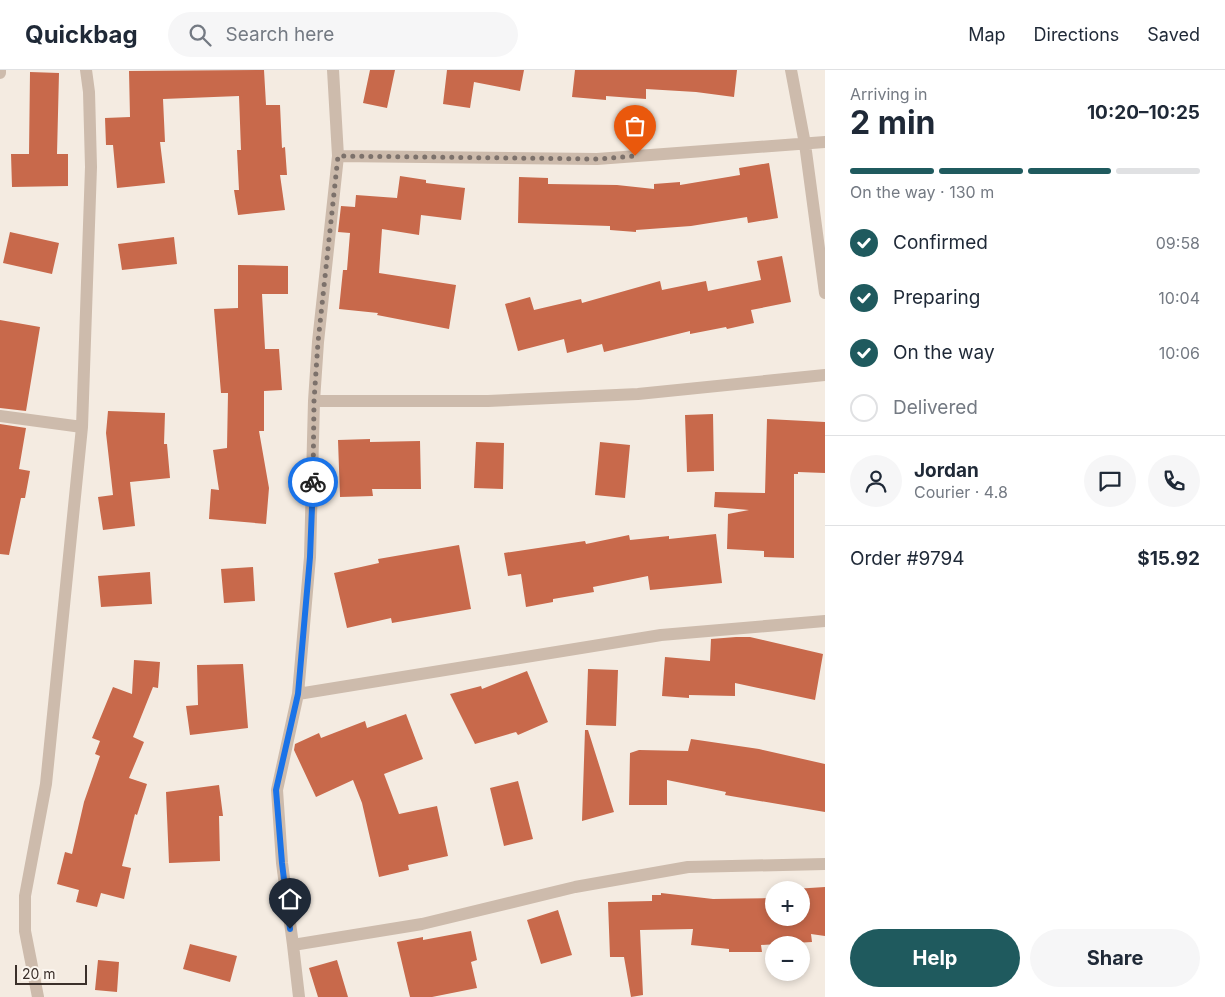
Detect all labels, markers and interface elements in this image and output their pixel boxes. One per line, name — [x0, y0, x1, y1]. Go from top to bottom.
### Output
search box — [168, 12, 518, 57]
text: Quickbag — [25, 20, 138, 49]
icon: search — [186, 21, 214, 49]
text: Search here — [226, 23, 334, 46]
text: Map — [968, 24, 1006, 45]
text: Directions — [1034, 24, 1119, 45]
text: Saved — [1147, 24, 1200, 45]
text: Arriving in — [850, 84, 927, 104]
text: 10:20–10:25 — [1087, 101, 1200, 124]
text: 2 min — [850, 103, 936, 142]
pin — [614, 105, 656, 156]
icon: bag — [621, 112, 649, 140]
text: On the way · 130 m — [850, 182, 994, 202]
icon: check — [850, 229, 878, 257]
text: Confirmed — [893, 231, 988, 254]
text: 09:58 — [1156, 233, 1200, 253]
icon: check — [850, 284, 878, 312]
text: Preparing — [893, 286, 980, 309]
text: 10:04 — [1158, 288, 1200, 308]
icon: check — [850, 339, 878, 367]
text: On the way — [893, 341, 995, 364]
text: 10:06 — [1159, 343, 1200, 363]
text: Delivered — [893, 396, 978, 419]
button: person — [850, 455, 902, 507]
button: chat — [1084, 455, 1136, 507]
button: phone — [1148, 455, 1200, 507]
courier — [288, 457, 338, 507]
text: Jordan — [914, 459, 979, 482]
icon: bike — [299, 468, 327, 496]
text: Courier · 4.8 — [914, 482, 1008, 502]
text: Order #9794 — [850, 547, 965, 570]
text: $15.92 — [1137, 547, 1200, 570]
pin — [269, 878, 311, 929]
map controls — [765, 881, 810, 981]
button: + — [765, 881, 810, 926]
icon: home — [276, 885, 304, 913]
button: Help — [850, 929, 1020, 987]
button: Share — [1030, 929, 1200, 987]
button: − — [765, 936, 810, 981]
scale bar — [15, 962, 88, 985]
text: 20 m — [22, 965, 56, 982]

